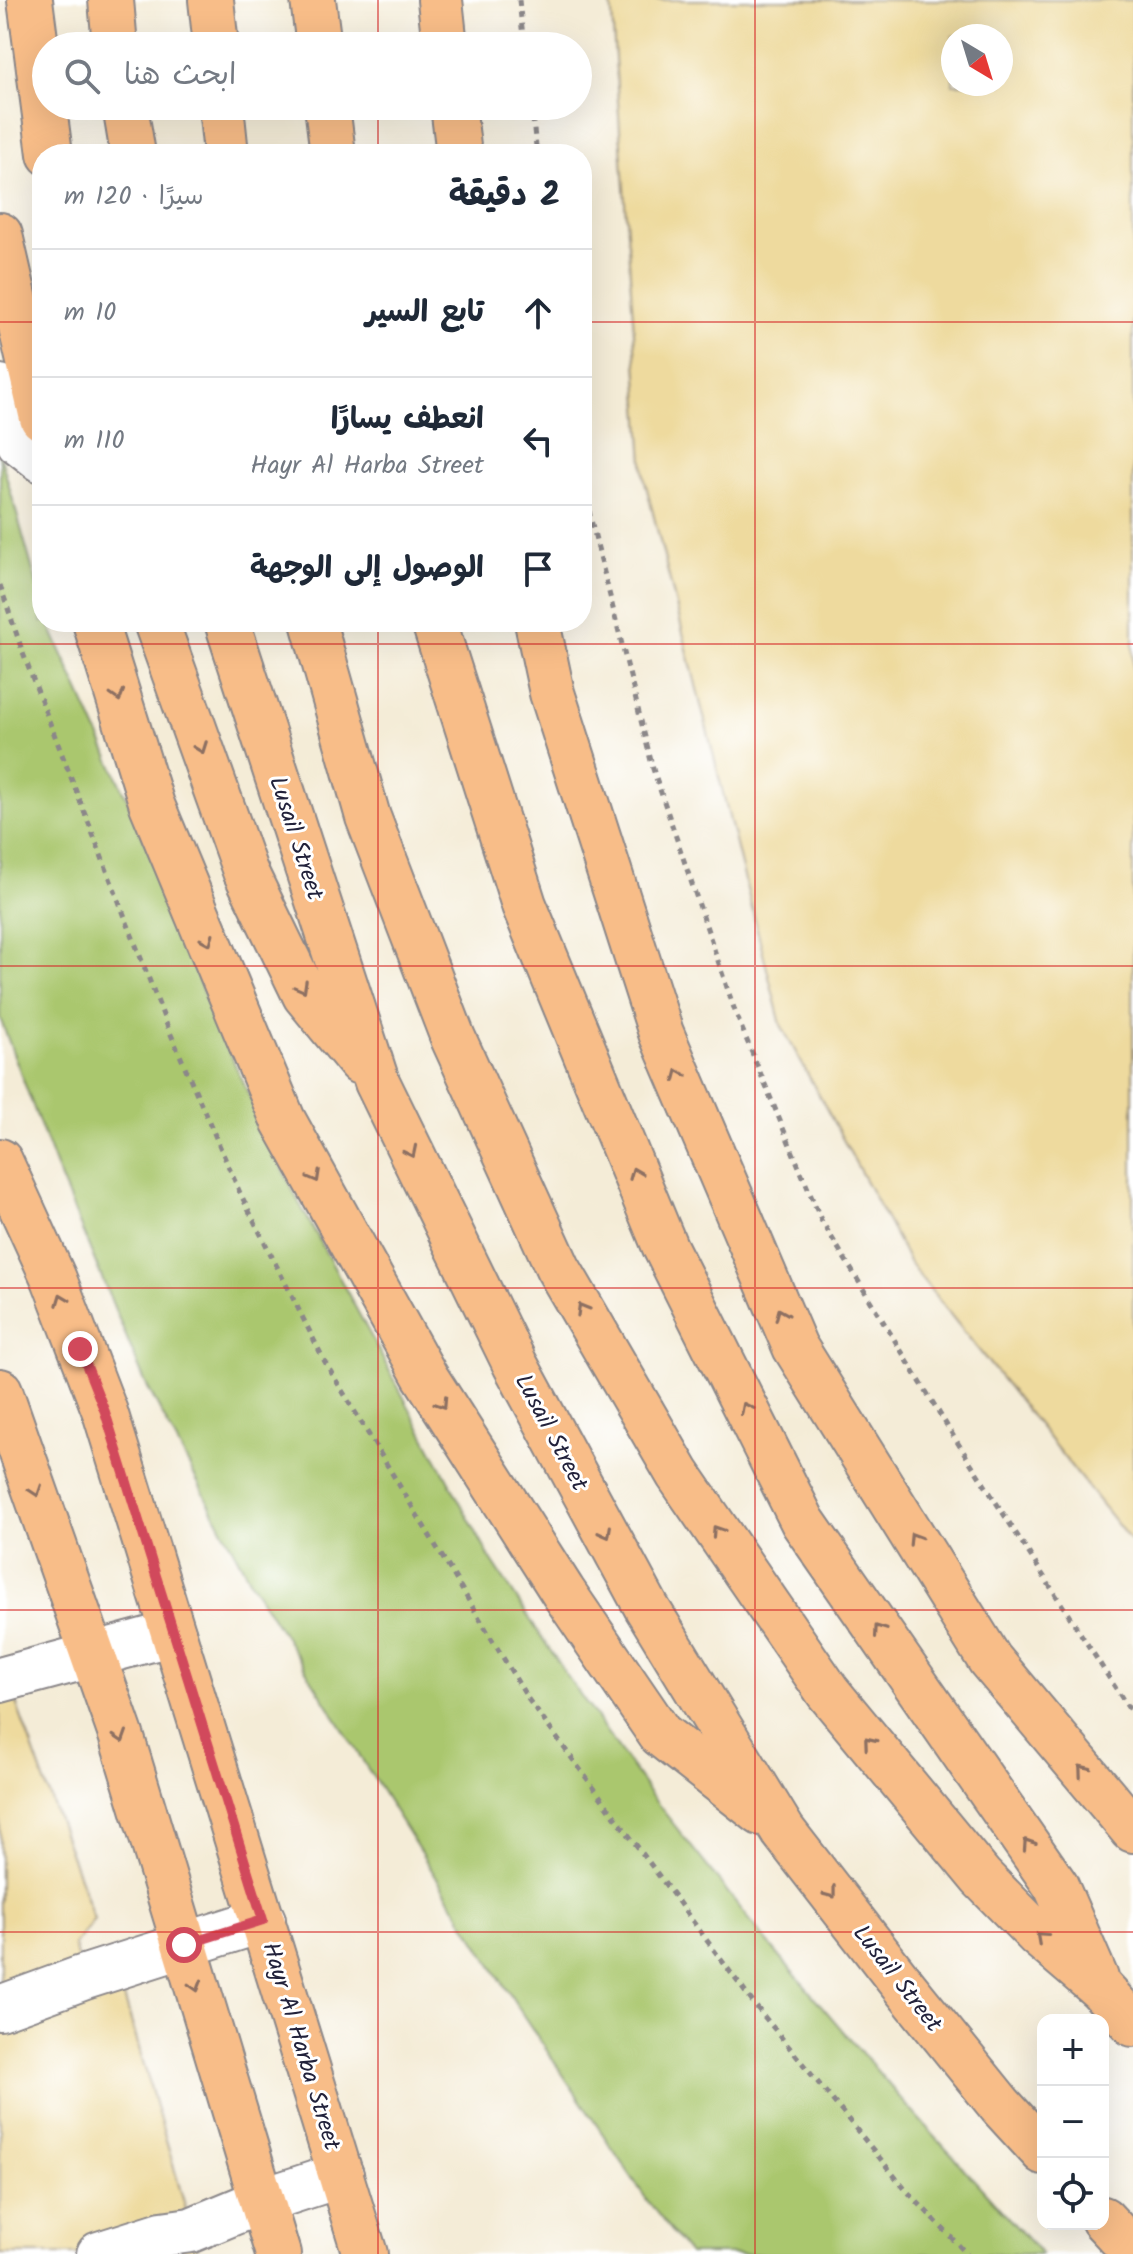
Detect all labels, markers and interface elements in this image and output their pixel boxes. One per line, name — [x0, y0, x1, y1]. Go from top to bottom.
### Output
north arrow — [941, 24, 1013, 96]
search box — [32, 32, 592, 120]
text: ابحث هنا — [124, 52, 236, 100]
icon: search — [60, 54, 104, 98]
text: 2 دقيقة — [449, 169, 560, 223]
text: سيرًا · 120 m — [64, 176, 204, 218]
text: تابع السير — [366, 289, 484, 337]
icon: ahead — [516, 291, 560, 335]
text: 10 m — [64, 292, 116, 334]
text: انعطف يسارًا — [331, 396, 484, 444]
icon: left — [516, 419, 560, 463]
text: 110 m — [64, 420, 124, 462]
text: Hayr Al Harba Street — [250, 445, 484, 487]
text: الوصول إلى الوجهة — [250, 545, 484, 593]
icon: arrive — [516, 547, 560, 591]
one-way arrow — [109, 689, 125, 703]
one-way arrow — [191, 741, 207, 755]
street label: Lusail Street — [257, 771, 334, 906]
one-way arrow — [199, 932, 215, 946]
one-way arrow — [293, 979, 308, 993]
one-way arrow — [672, 1069, 688, 1084]
one-way arrow — [402, 1144, 418, 1158]
one-way arrow — [628, 1167, 644, 1181]
one-way arrow — [305, 1168, 321, 1183]
one-way arrow — [55, 1293, 72, 1307]
one-way arrow — [576, 1304, 592, 1318]
one-way arrow — [775, 1308, 791, 1322]
route end — [62, 1331, 98, 1367]
street label: Lusail Street — [503, 1367, 598, 1499]
one-way arrow — [433, 1395, 448, 1409]
one-way arrow — [740, 1401, 756, 1416]
one-way arrow — [26, 1483, 42, 1497]
one-way arrow — [597, 1525, 612, 1539]
one-way arrow — [712, 1526, 727, 1540]
one-way arrow — [908, 1532, 923, 1546]
one-way arrow — [874, 1625, 889, 1639]
one-way arrow — [112, 1729, 128, 1743]
one-way arrow — [864, 1737, 879, 1751]
one-way arrow — [1078, 1765, 1093, 1779]
one-way arrow — [1022, 1838, 1037, 1852]
one-way arrow — [821, 1884, 836, 1898]
street label: Lusail Street — [842, 1916, 952, 2042]
route start — [166, 1927, 202, 1963]
one-way arrow — [1035, 1932, 1050, 1947]
street label: Hayr Al Harba Street — [250, 1938, 351, 2156]
one-way arrow — [187, 1978, 203, 1992]
map controls — [1037, 2014, 1109, 2230]
button: + — [1037, 2014, 1109, 2086]
button: − — [1037, 2086, 1109, 2158]
button: locate — [1037, 2158, 1109, 2230]

